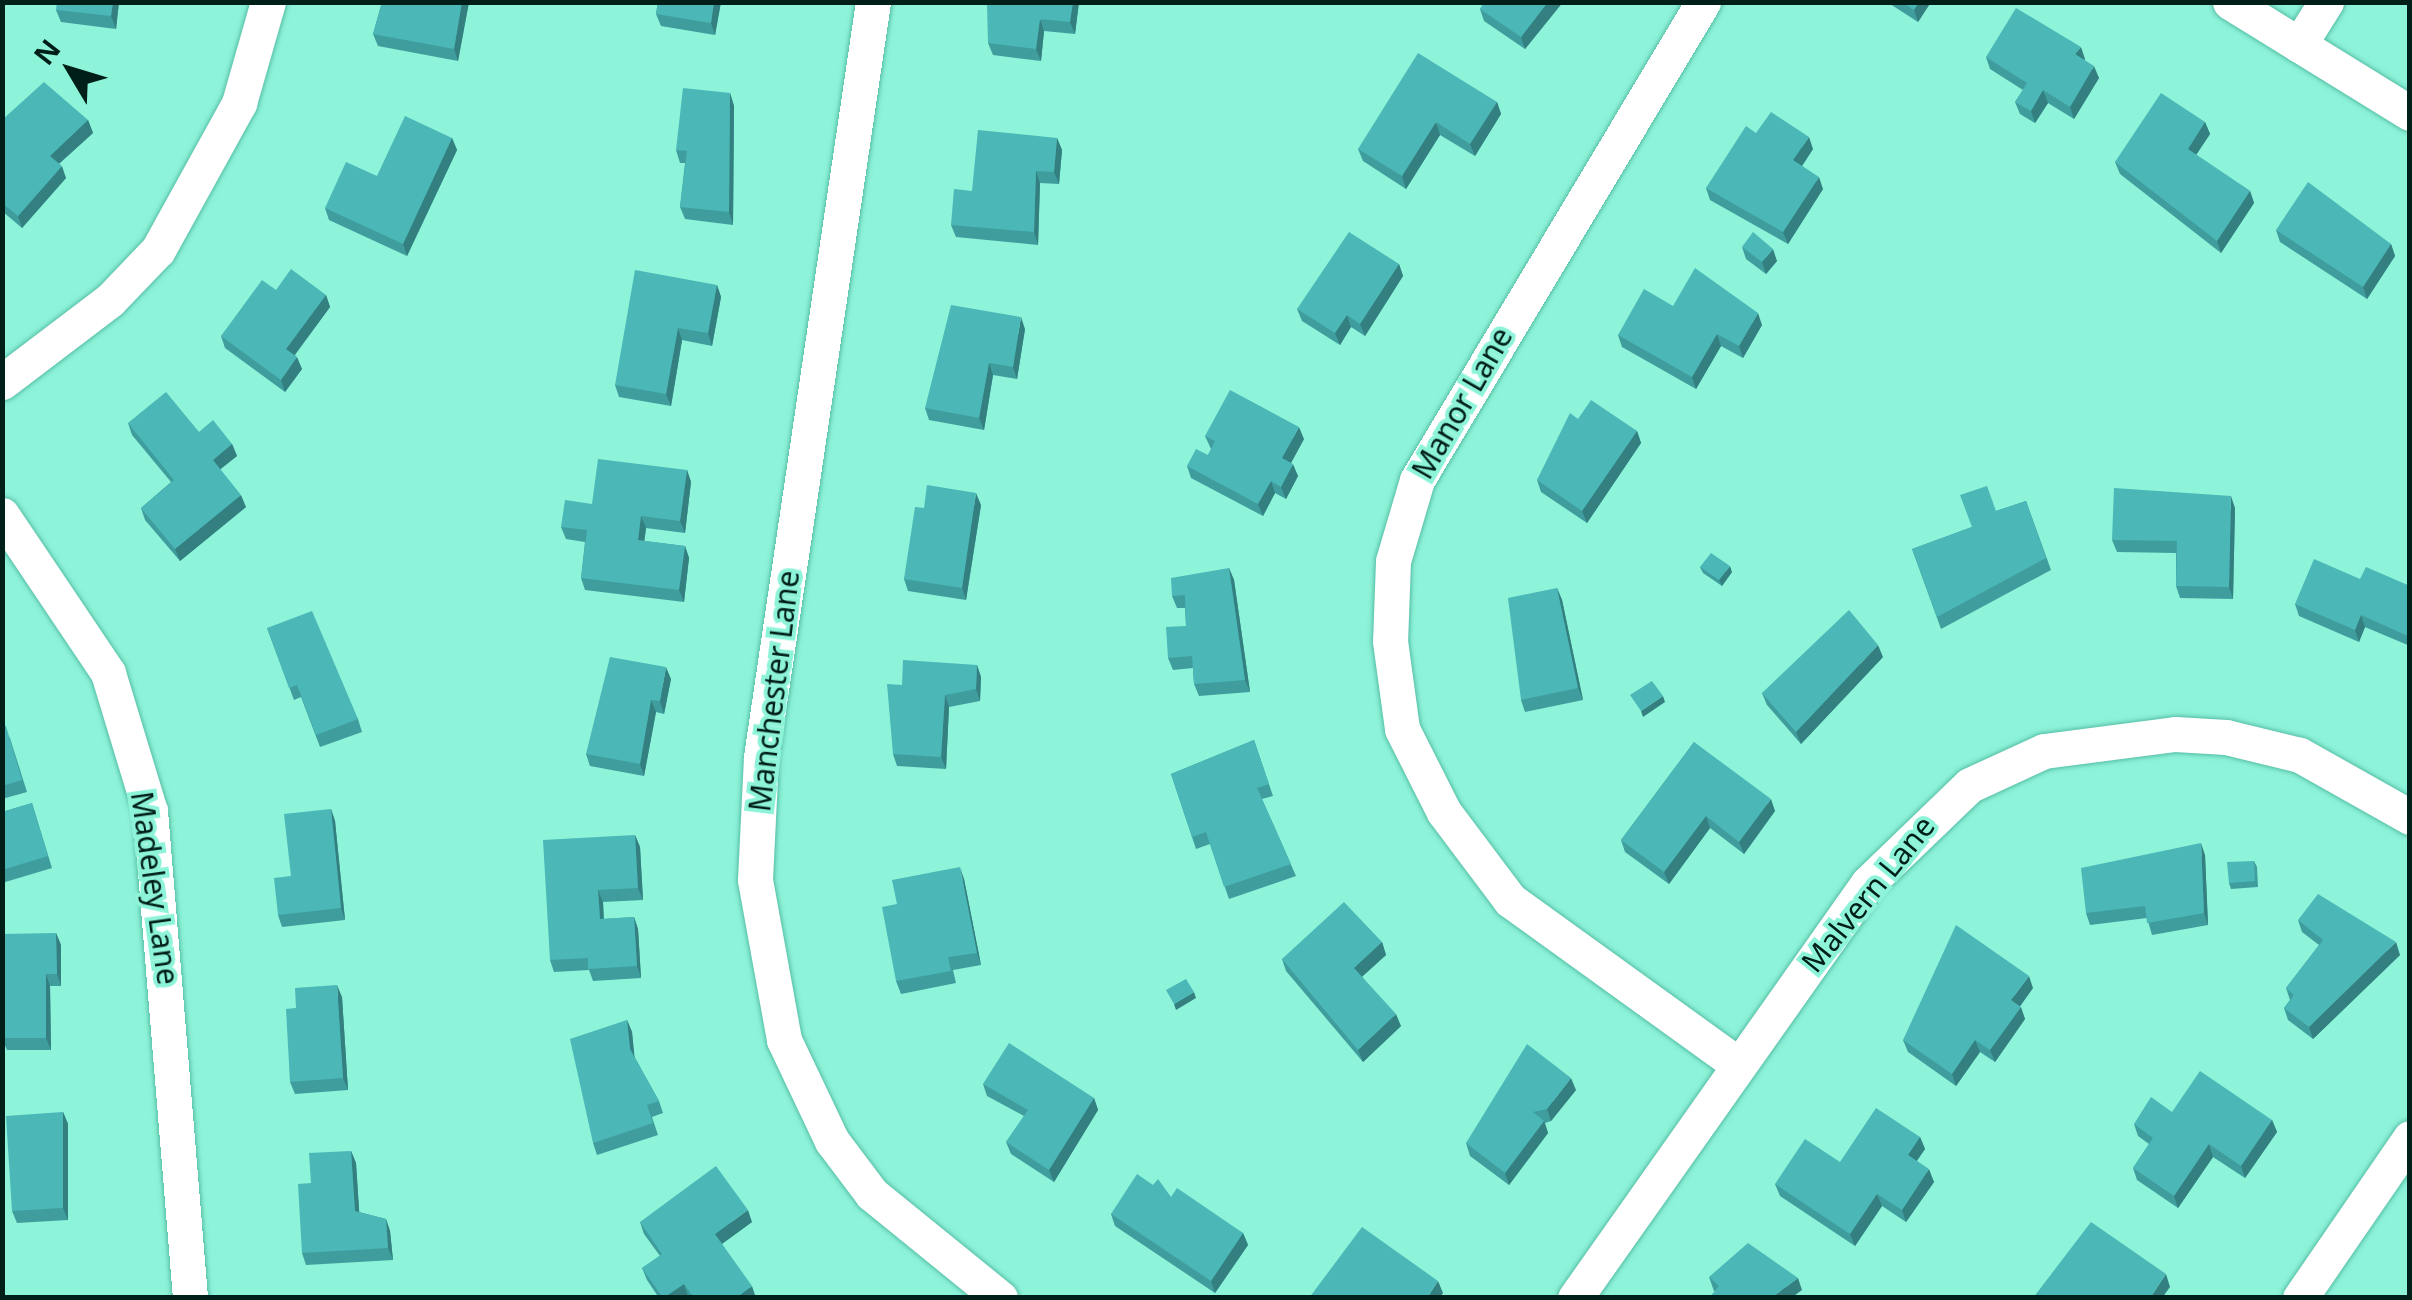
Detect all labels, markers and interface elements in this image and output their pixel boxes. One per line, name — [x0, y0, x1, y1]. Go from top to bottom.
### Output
north arrow — [20, 20, 120, 120]
text: N — [24, 31, 68, 72]
street label: Manor Lane — [1404, 321, 1520, 485]
street label: Manchester Lane — [741, 568, 807, 814]
street label: Madeley Lane — [124, 789, 186, 987]
street label: Malvern Lane — [1794, 809, 1942, 979]

